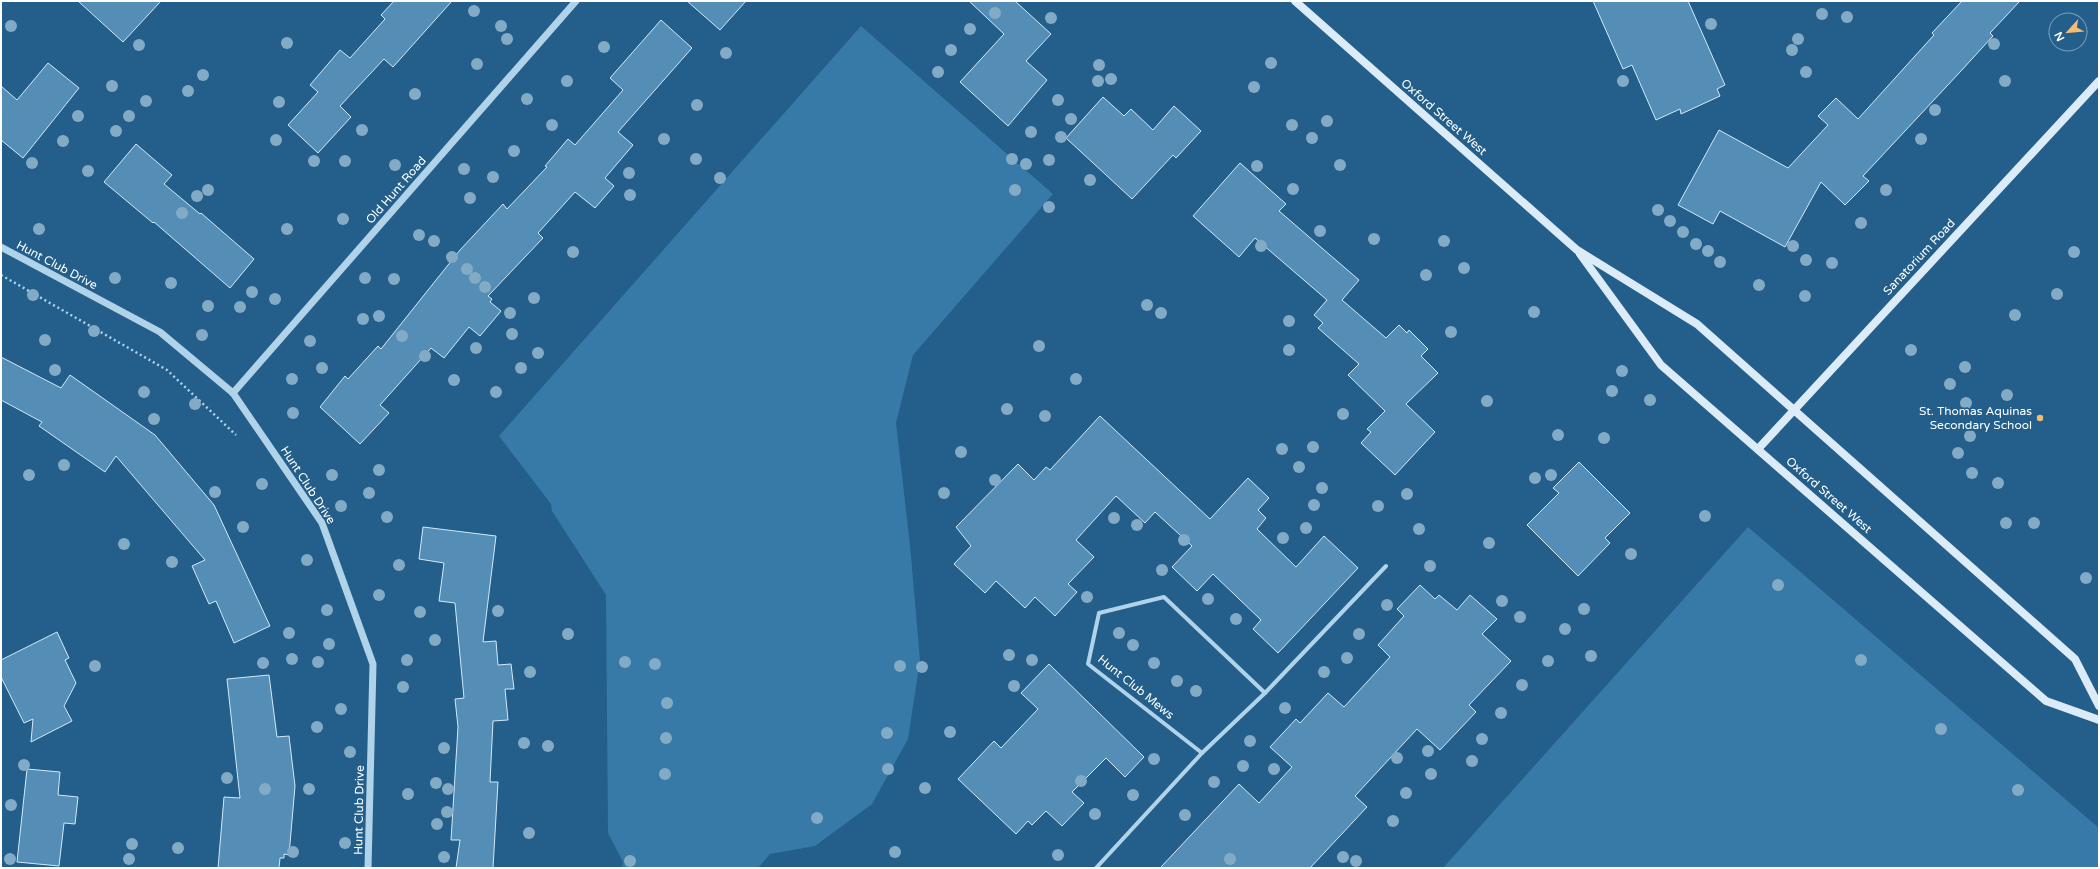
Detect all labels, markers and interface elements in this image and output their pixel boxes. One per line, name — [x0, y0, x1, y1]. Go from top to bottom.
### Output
north arrow — [2048, 12, 2088, 52]
text: N — [2052, 29, 2067, 43]
street label: Oxford Street West — [1398, 76, 1490, 158]
street label: Old Hunt Road — [363, 153, 429, 227]
street label: Sanatorium Road — [1880, 216, 1958, 298]
street label: Hunt Club Drive — [14, 238, 100, 292]
place label: St. Thomas Aquinas Secondary School — [1919, 404, 2032, 432]
marker: St. Thomas Aquinas Secondary School — [2035, 413, 2045, 423]
street label: Hunt Club Drive — [278, 443, 338, 527]
street label: Oxford Street West — [1783, 454, 1875, 536]
street label: Hunt Club Mews — [1095, 652, 1177, 722]
street label: Hunt Club Drive — [351, 765, 367, 855]

